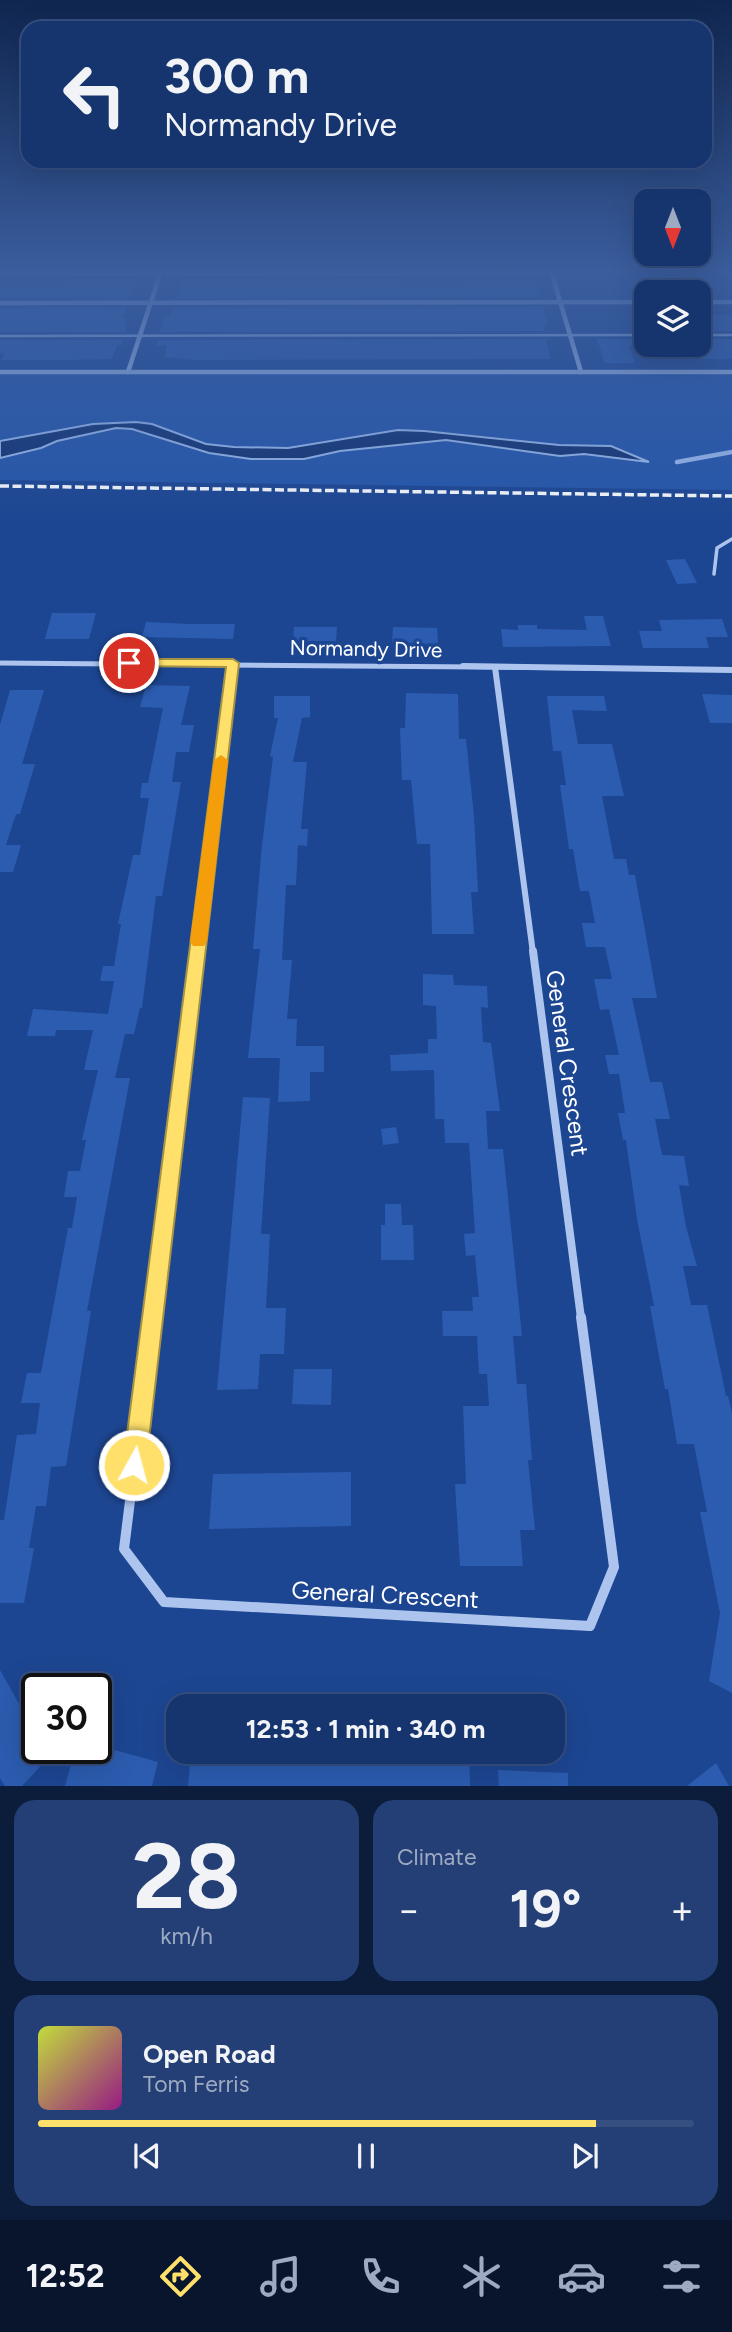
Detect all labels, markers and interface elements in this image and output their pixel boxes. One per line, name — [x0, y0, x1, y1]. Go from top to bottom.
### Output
text: 300 m — [164, 46, 309, 105]
icon: left — [49, 49, 140, 140]
text: Normandy Drive — [164, 106, 397, 144]
north arrow — [634, 189, 710, 266]
map controls — [634, 189, 711, 357]
button: layers — [634, 280, 711, 357]
pin — [99, 633, 159, 693]
street label: Normandy Drive — [289, 635, 443, 662]
icon: arrive — [110, 644, 148, 682]
street label: General Crescent — [540, 968, 595, 1158]
position arrow — [97, 1428, 171, 1502]
street label: General Crescent — [291, 1575, 479, 1614]
speed limit sign: 30 — [21, 1673, 112, 1764]
text: 12:53 · 1 min · 340 m — [246, 1713, 485, 1745]
text: 28 — [132, 1822, 241, 1931]
text: Climate — [397, 1843, 476, 1871]
text: 19° — [510, 1878, 581, 1940]
text: − — [397, 1887, 421, 1933]
text: + — [670, 1887, 694, 1933]
text: km/h — [160, 1922, 213, 1950]
text: Open Road — [143, 2038, 276, 2070]
text: Tom Ferris — [143, 2070, 249, 2098]
icon: previous — [128, 2137, 166, 2175]
icon: pause — [347, 2137, 385, 2175]
icon: next — [566, 2137, 604, 2175]
icon: directions — [156, 2252, 205, 2301]
icon: music — [256, 2252, 305, 2301]
icon: phone — [356, 2252, 405, 2301]
icon: climate — [457, 2252, 506, 2301]
icon: car — [557, 2252, 606, 2301]
icon: filters — [657, 2252, 706, 2301]
text: 12:52 — [26, 2257, 104, 2295]

